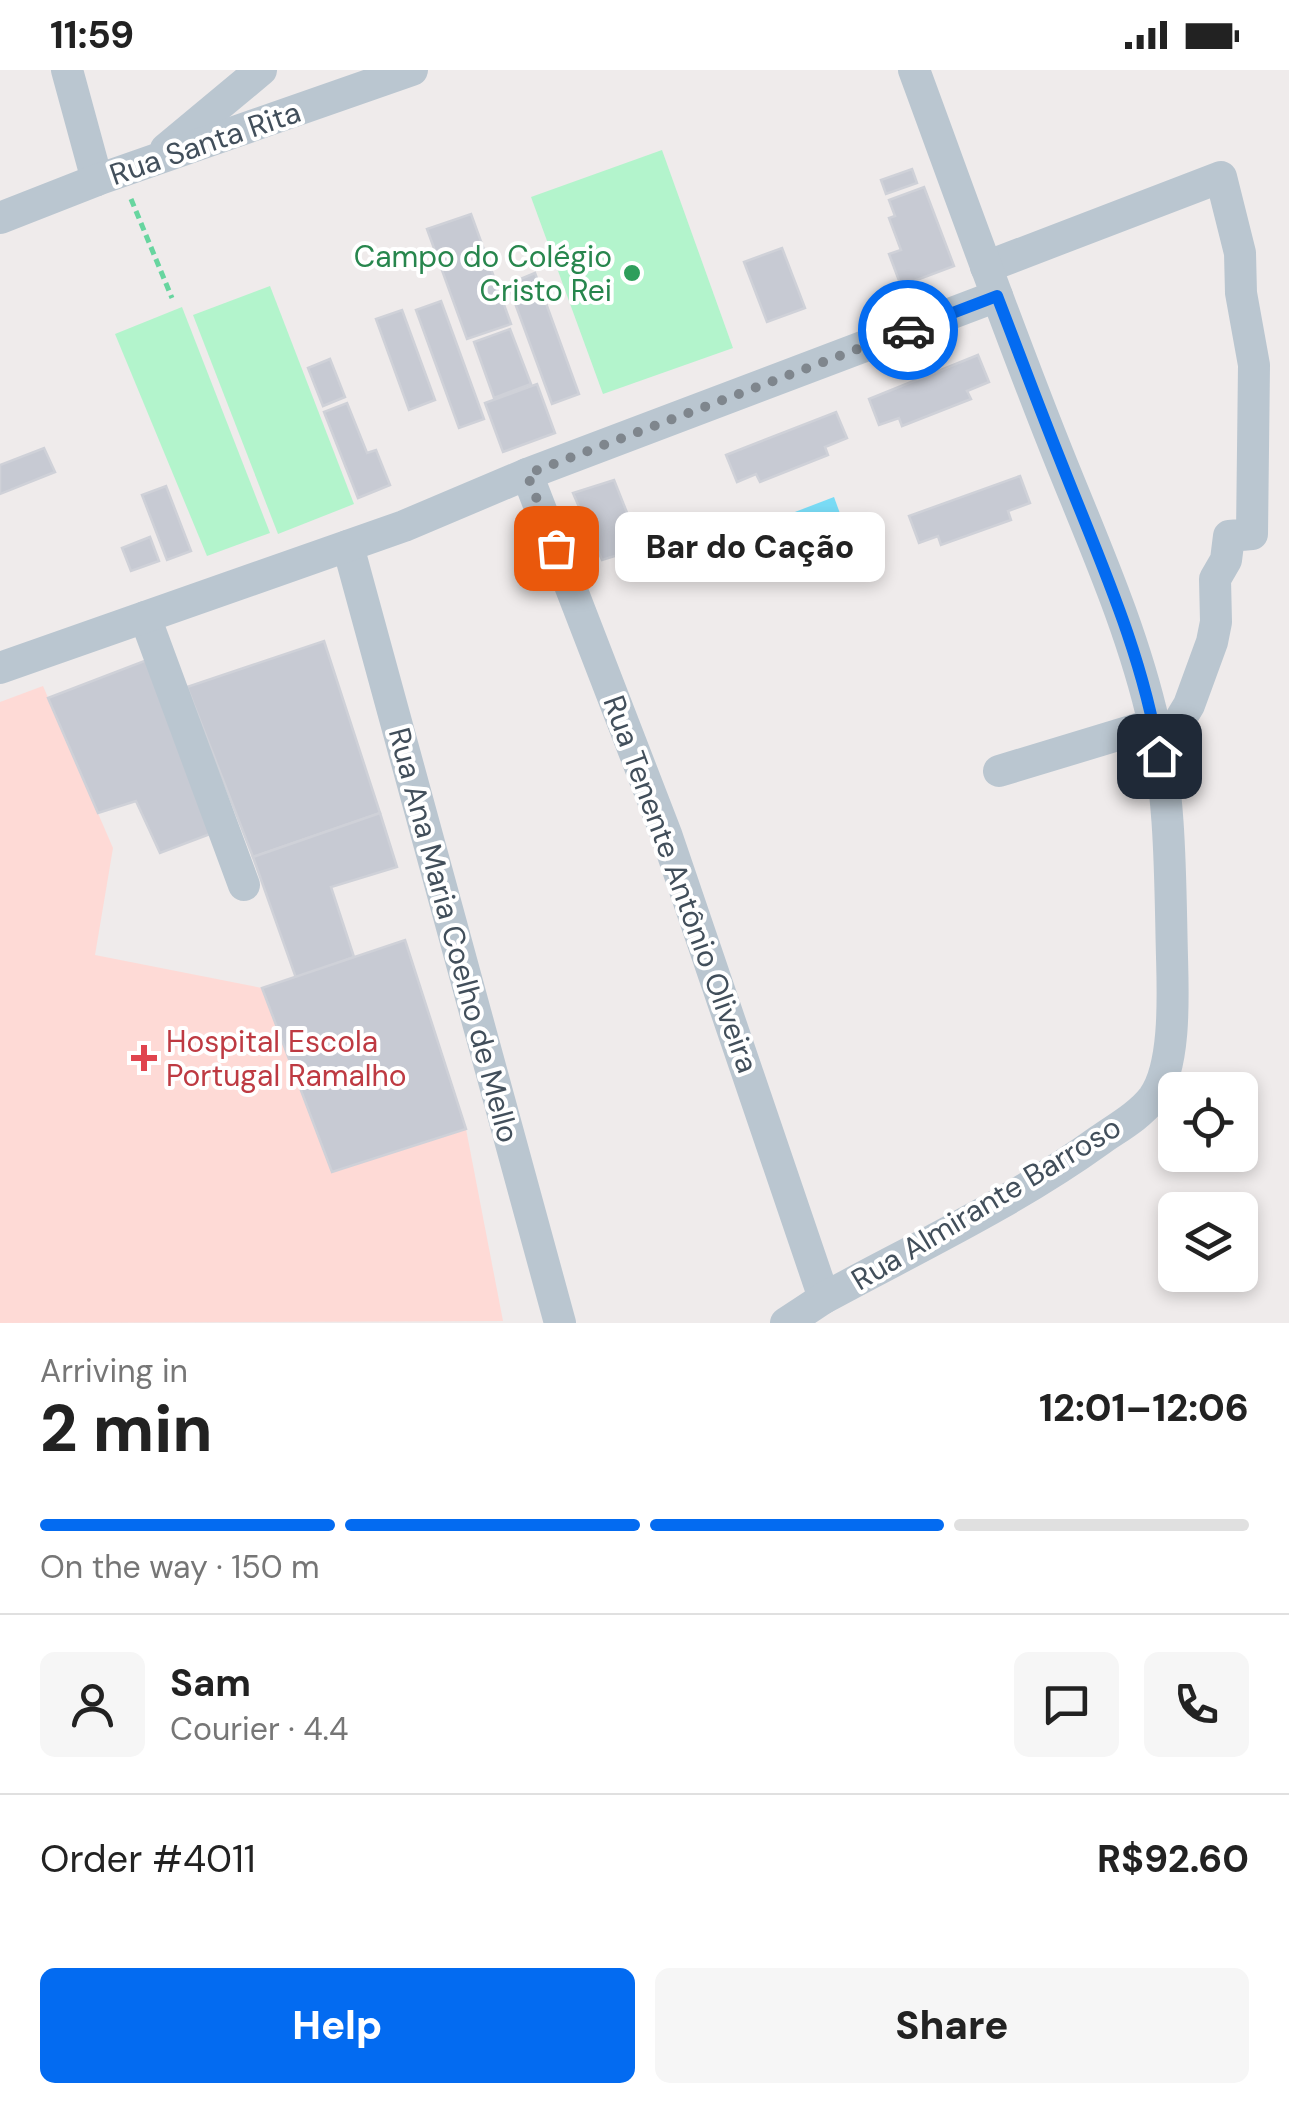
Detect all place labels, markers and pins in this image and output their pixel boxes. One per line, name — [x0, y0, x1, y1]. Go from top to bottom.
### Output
place label: Campo do Colégio Cristo Rei — [354, 237, 612, 310]
marker: Campo do Colégio Cristo Rei — [621, 262, 643, 284]
pin — [514, 506, 599, 591]
callout: Bar do Cação — [616, 513, 886, 583]
pin — [1117, 714, 1202, 799]
place label: Hospital Escola Portugal Ramalho — [166, 1022, 407, 1095]
marker: Hospital Escola Portugal Ramalho — [131, 1045, 157, 1071]

